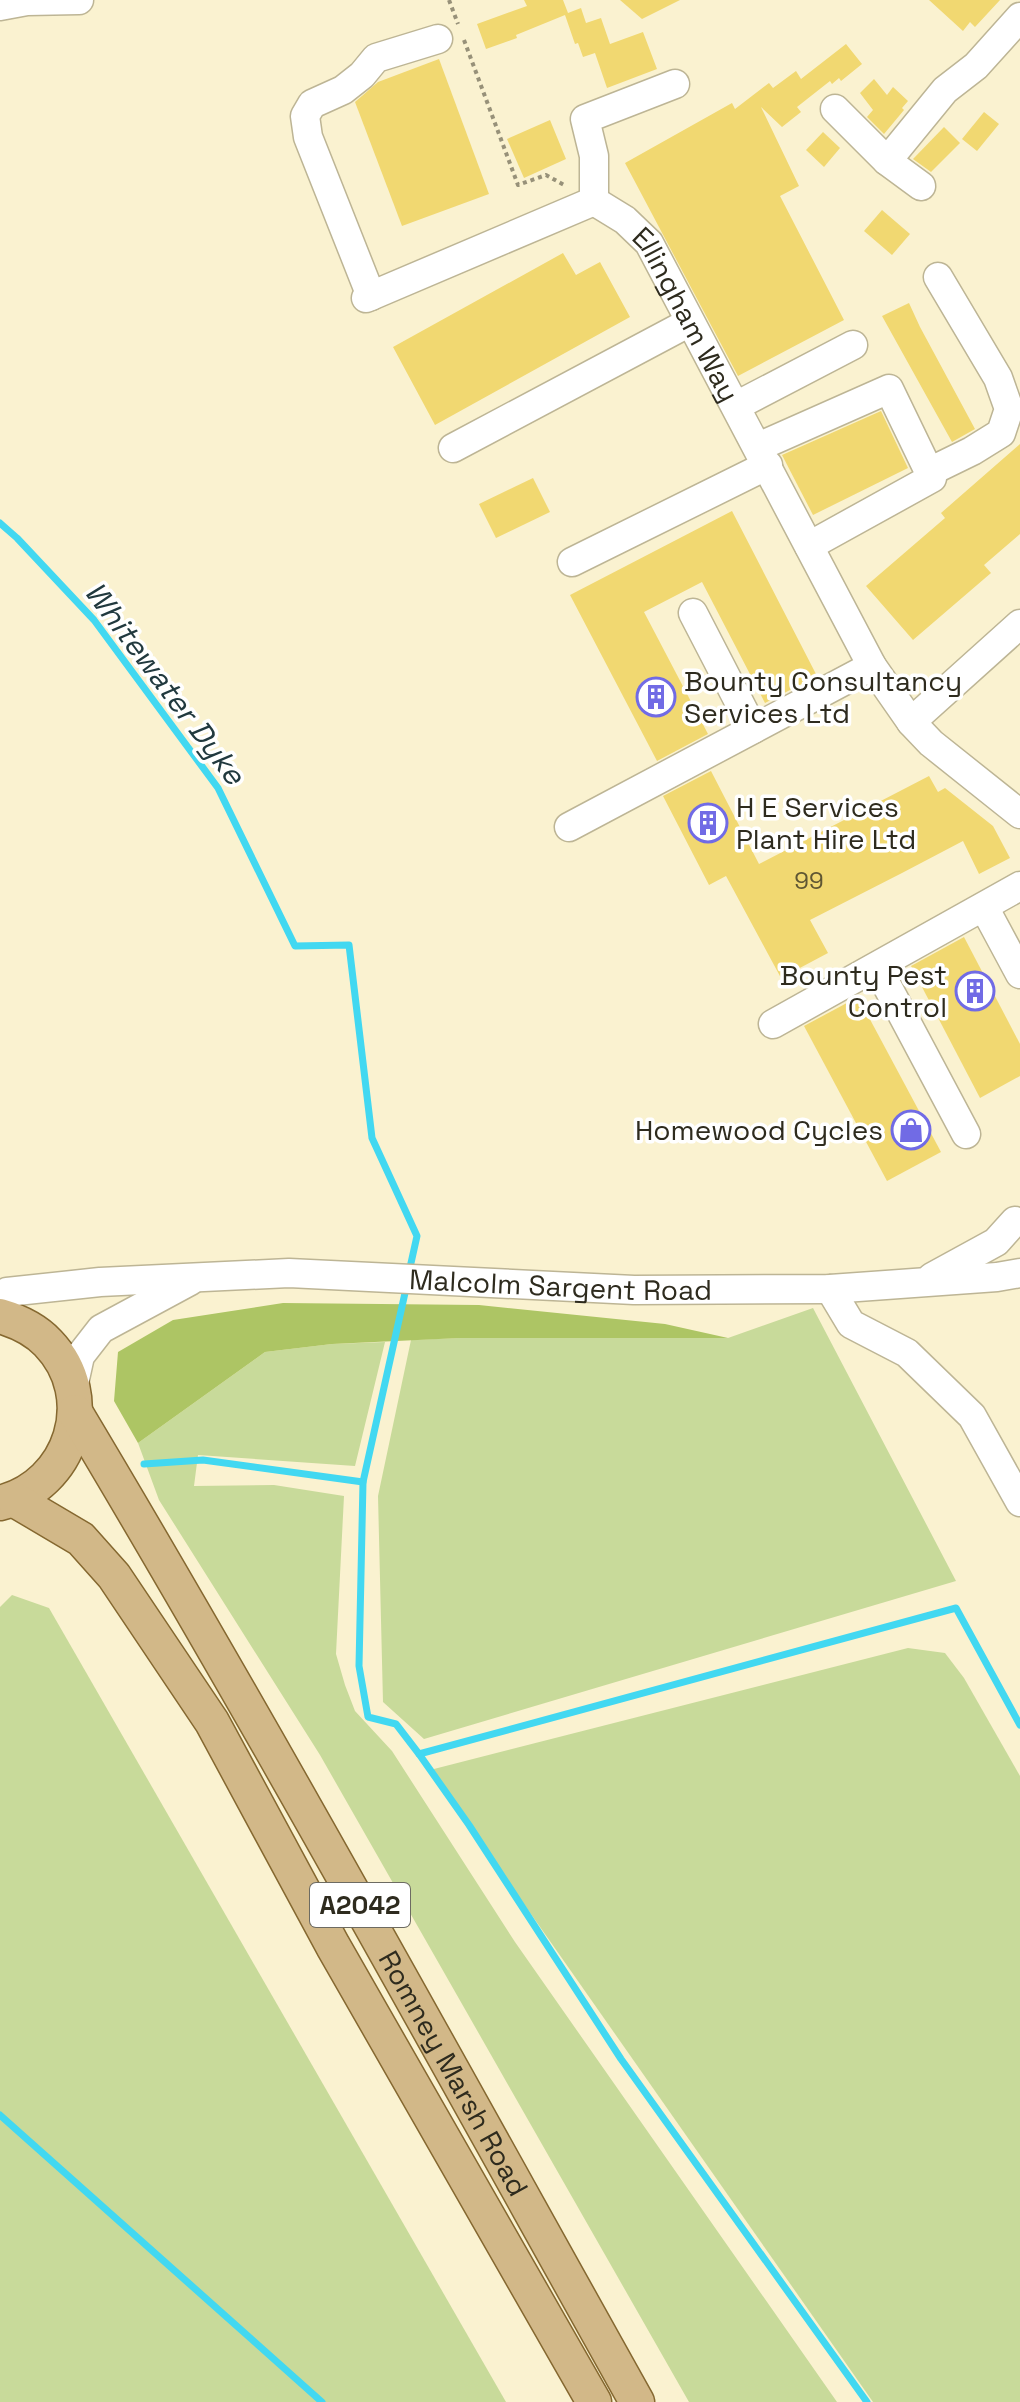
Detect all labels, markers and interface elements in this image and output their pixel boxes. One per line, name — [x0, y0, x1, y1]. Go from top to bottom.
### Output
street label: Ellingham Way — [625, 219, 747, 408]
water label: Whitewater Dyke — [76, 574, 255, 793]
place label: Bounty Consultancy Services Ltd — [684, 663, 962, 731]
building icon: Bounty Consultancy Services Ltd — [635, 676, 677, 718]
place label: H E Services Plant Hire Ltd — [736, 789, 916, 857]
building icon: H E Services Plant Hire Ltd — [687, 802, 729, 844]
house number: 99 — [794, 865, 824, 896]
place label: Bounty Pest Control — [780, 957, 947, 1025]
building icon: Bounty Pest Control — [954, 970, 996, 1012]
shop icon: Homewood Cycles — [890, 1109, 932, 1151]
place label: Homewood Cycles — [635, 1112, 883, 1148]
street label: Malcolm Sargent Road — [408, 1261, 712, 1308]
road number: A2042 — [310, 1883, 410, 1927]
street label: Romney Marsh Road — [371, 1944, 537, 2202]

